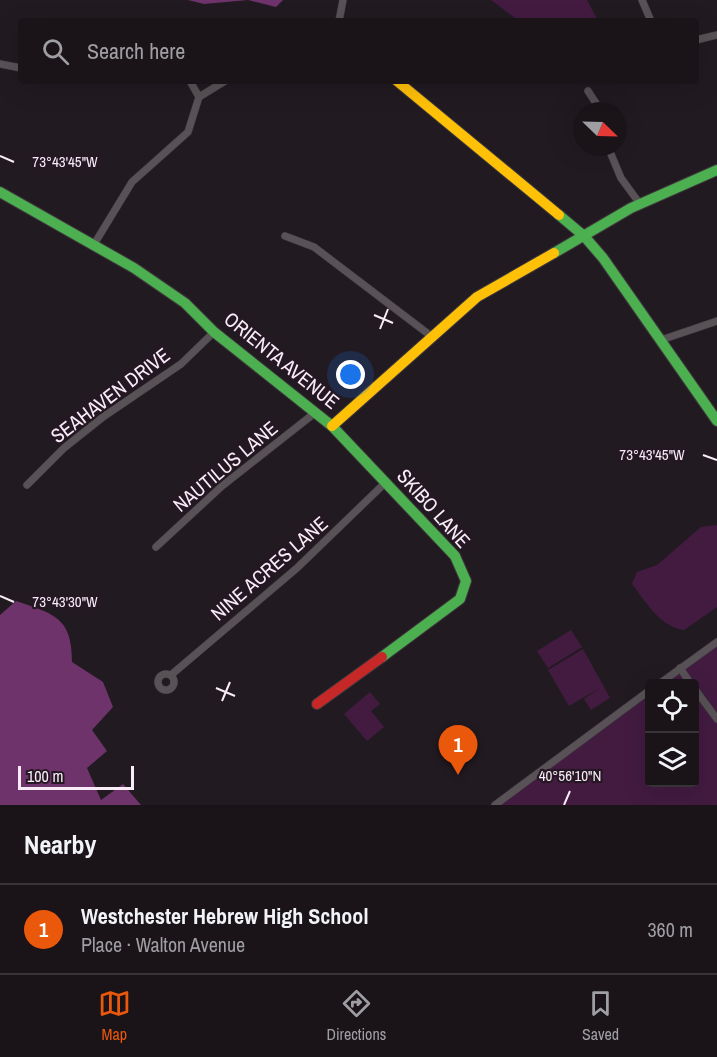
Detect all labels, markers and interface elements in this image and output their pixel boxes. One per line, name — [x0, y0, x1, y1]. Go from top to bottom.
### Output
search box — [18, 18, 699, 84]
icon: search — [39, 35, 72, 68]
text: Search here — [87, 36, 185, 66]
north arrow — [573, 102, 627, 156]
text: 73°43'45"W — [32, 151, 98, 172]
street label: ORIENTA AVENUE — [219, 305, 345, 415]
street label: SEAHAVEN DRIVE — [45, 341, 175, 449]
your location — [336, 360, 365, 389]
street label: NAUTILUS LANE — [167, 414, 283, 518]
text: 73°43'45"W — [619, 444, 685, 465]
street label: SKIBO LANE — [391, 463, 477, 553]
street label: NINE ACRES LANE — [205, 510, 333, 626]
text: 73°43'30"W — [32, 591, 98, 612]
map controls — [645, 679, 699, 787]
button: locate — [645, 679, 699, 733]
pin: 1 — [438, 726, 478, 775]
button: layers — [645, 733, 699, 787]
scale bar — [18, 763, 134, 790]
text: 100 m — [27, 765, 63, 787]
text: 40°56'10"N — [539, 765, 601, 786]
text: Nearby — [24, 827, 96, 862]
text: Westchester Hebrew High School — [81, 901, 368, 931]
text: 1 — [39, 916, 48, 943]
text: 360 m — [647, 916, 693, 943]
text: Place · Walton Avenue — [81, 931, 245, 958]
tab: Map — [98, 987, 131, 1045]
tab: Directions — [326, 987, 386, 1045]
tab: Saved — [582, 987, 619, 1045]

